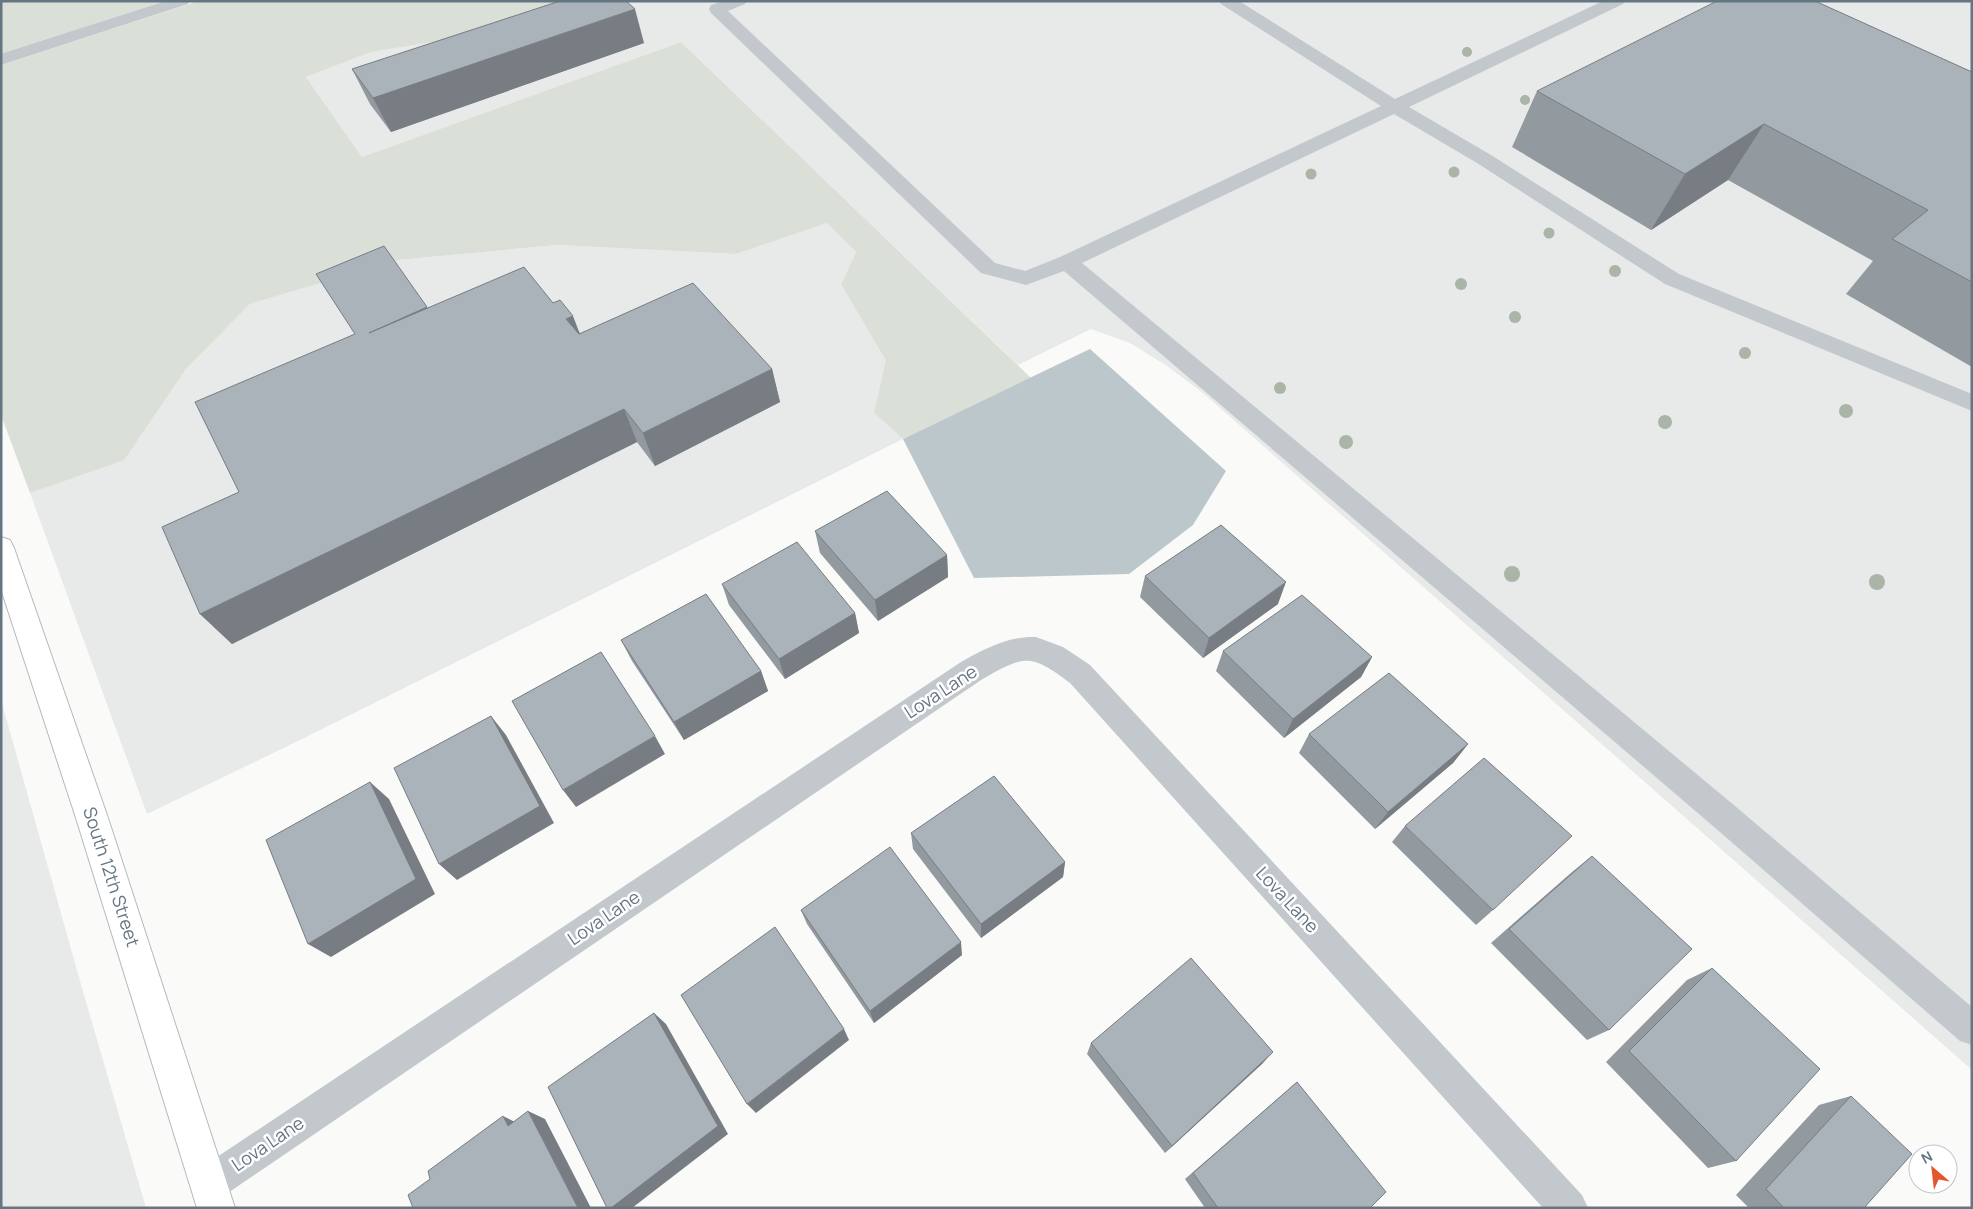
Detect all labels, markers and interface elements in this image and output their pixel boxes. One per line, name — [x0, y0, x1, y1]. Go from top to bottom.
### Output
street label: Lova Lane — [900, 659, 981, 724]
street label: South 12th Street — [78, 804, 146, 950]
street label: Lova Lane — [1251, 861, 1324, 937]
street label: Lova Lane — [563, 884, 644, 950]
street label: Lova Lane — [227, 1110, 308, 1176]
north arrow — [1908, 1144, 1958, 1194]
text: N — [1918, 1146, 1936, 1168]

